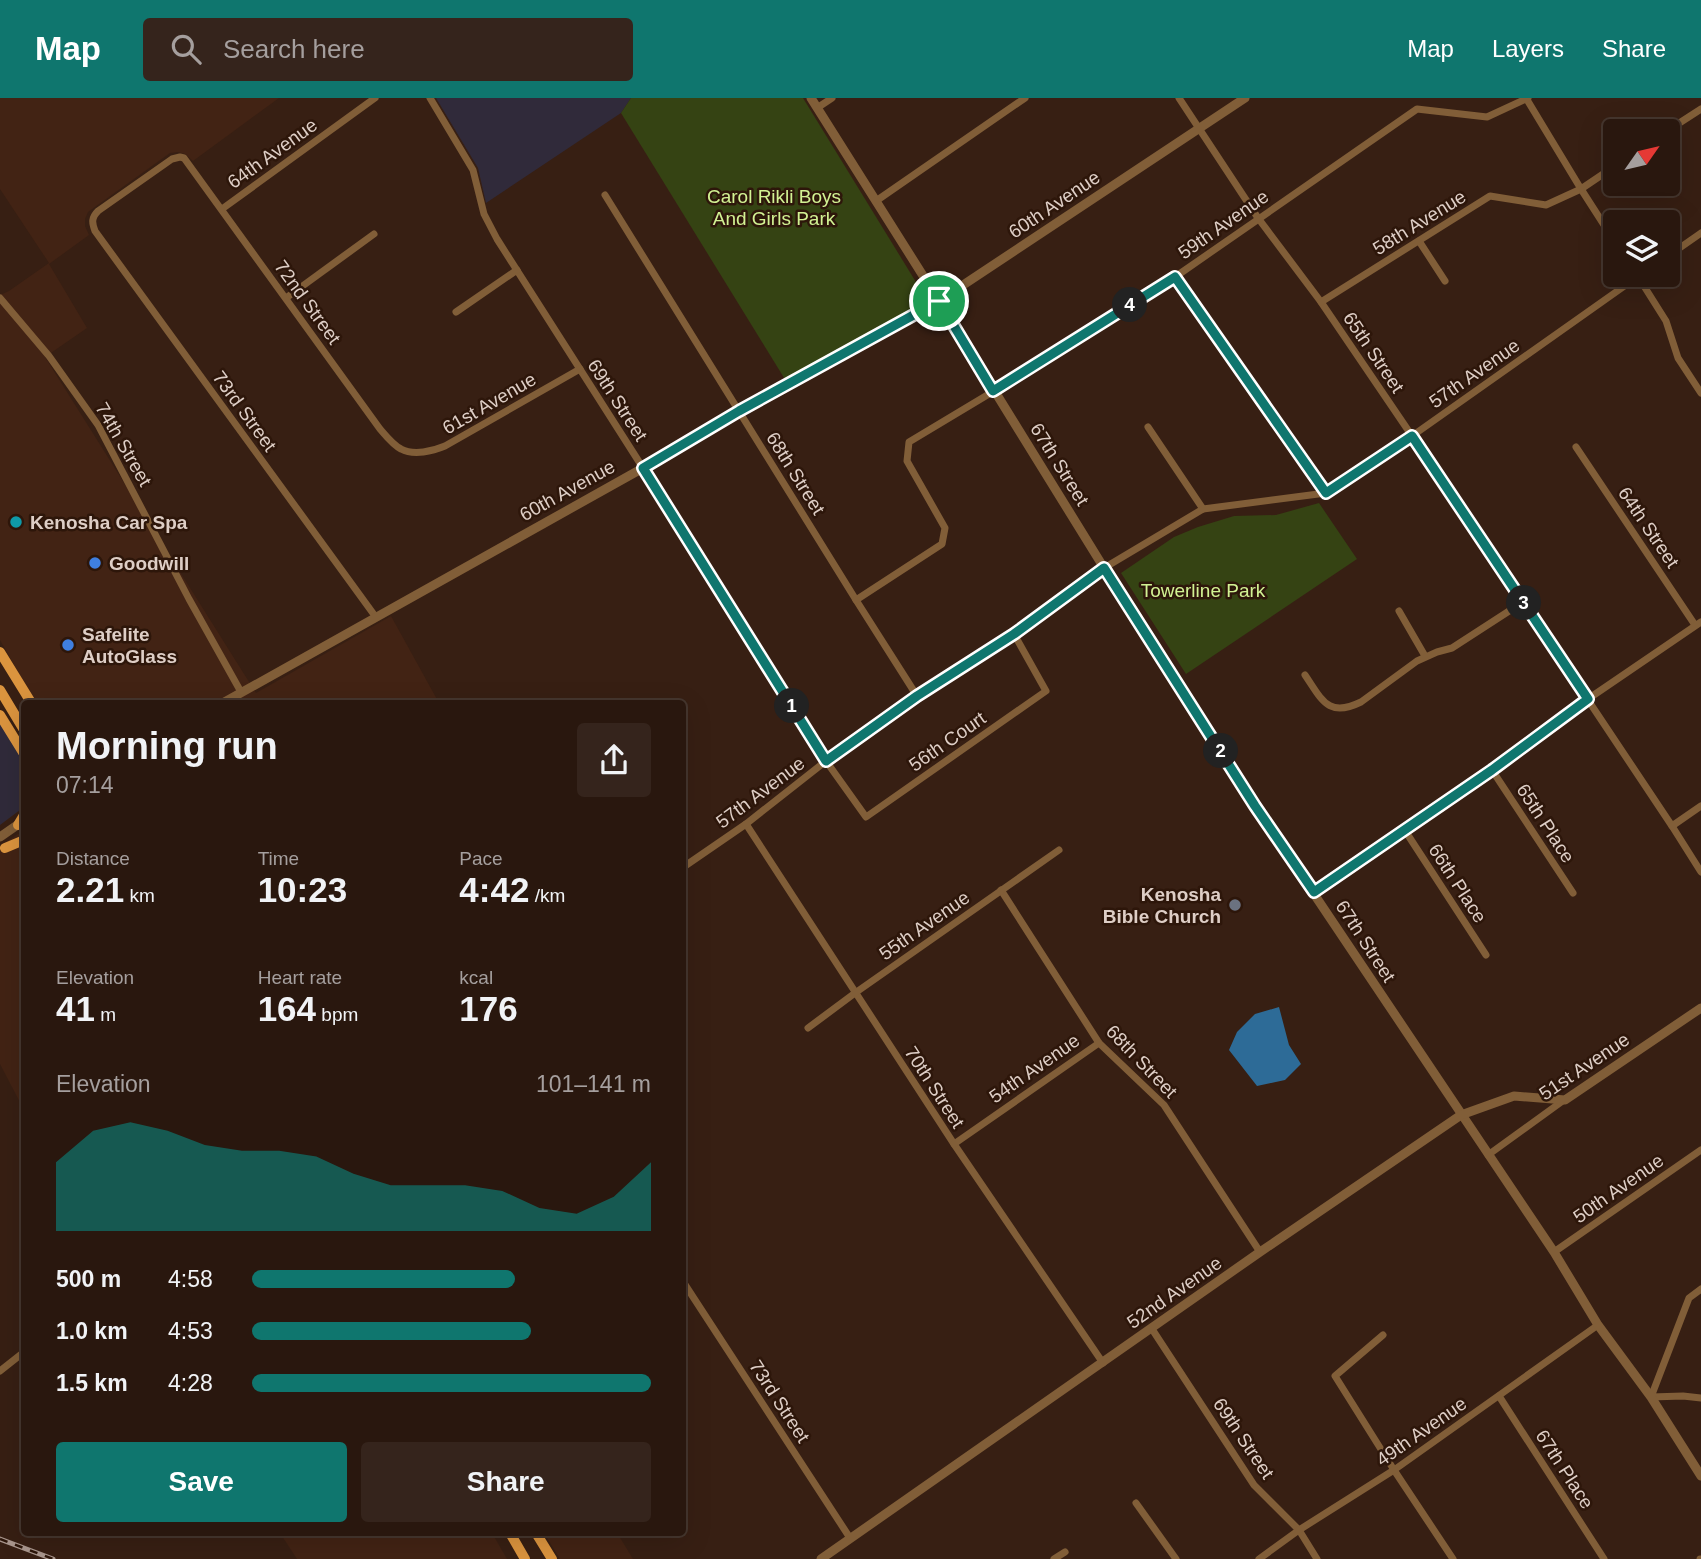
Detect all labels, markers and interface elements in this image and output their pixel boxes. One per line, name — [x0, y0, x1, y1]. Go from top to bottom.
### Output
search box — [143, 18, 633, 81]
text: Map — [35, 30, 101, 67]
icon: search — [167, 30, 205, 68]
text: Search here — [223, 34, 365, 64]
text: Map — [1407, 35, 1454, 62]
text: Layers — [1492, 35, 1564, 62]
text: Share — [1602, 35, 1666, 62]
street label: 64th Avenue — [224, 114, 321, 193]
north arrow — [1603, 119, 1680, 196]
map controls — [1603, 119, 1680, 287]
street label: 60th Avenue — [1005, 166, 1104, 243]
park label: Carol Rikli Boys And Girls Park — [707, 186, 841, 229]
street label: 59th Avenue — [1174, 186, 1272, 263]
street label: 58th Avenue — [1369, 186, 1469, 259]
button: layers — [1603, 210, 1680, 287]
street label: 72nd Street — [270, 256, 345, 349]
pin — [909, 271, 969, 331]
icon: arrive — [920, 282, 958, 320]
pin: 4 — [1112, 288, 1148, 322]
text: 4 — [1124, 294, 1135, 315]
street label: 65th Street — [1339, 308, 1409, 397]
street label: 57th Avenue — [1425, 335, 1523, 412]
street label: 69th Street — [583, 356, 652, 446]
street label: 73rd Street — [208, 367, 281, 456]
street label: 61st Avenue — [439, 368, 540, 439]
street label: 74th Street — [91, 399, 156, 490]
street label: 67th Street — [1026, 419, 1093, 510]
street label: 68th Street — [762, 428, 829, 519]
street label: 60th Avenue — [516, 456, 618, 525]
street label: 64th Street — [1614, 483, 1684, 572]
place label: Kenosha Car Spa — [30, 512, 188, 533]
marker: Kenosha Car Spa — [8, 514, 24, 530]
place label: Goodwill — [109, 553, 189, 574]
marker: Goodwill — [87, 555, 103, 571]
park label: Towerline Park — [1141, 580, 1266, 601]
pin: 3 — [1506, 586, 1542, 620]
text: 3 — [1518, 592, 1529, 613]
place label: Safelite AutoGlass — [82, 624, 177, 667]
marker: Safelite AutoGlass — [60, 637, 76, 653]
pin: 1 — [774, 688, 810, 724]
text: 1 — [786, 695, 797, 716]
street label: 56th Court — [905, 707, 990, 775]
button: share — [577, 723, 651, 797]
text: Morning run — [56, 725, 278, 767]
pin: 2 — [1204, 734, 1238, 768]
text: 2 — [1215, 740, 1226, 761]
street label: 57th Avenue — [712, 752, 809, 832]
text: 07:14 — [56, 772, 114, 798]
street label: 65th Place — [1512, 780, 1579, 867]
street label: 66th Place — [1424, 840, 1491, 927]
text: Distance — [56, 848, 130, 869]
text: Time — [258, 848, 299, 869]
text: Pace — [459, 848, 503, 869]
text: 2.21 — [56, 870, 124, 909]
text: 10:23 — [258, 870, 347, 909]
text: 4:42 — [459, 870, 529, 909]
place label: Kenosha Bible Church — [1103, 884, 1221, 927]
text: km — [124, 885, 155, 906]
text: /km — [529, 885, 565, 906]
street label: 55th Avenue — [875, 887, 973, 964]
marker: Kenosha Bible Church — [1227, 897, 1243, 913]
street label: 67th Street — [1331, 897, 1400, 987]
text: Elevation — [56, 967, 134, 988]
text: Heart rate — [258, 967, 342, 988]
text: kcal — [459, 967, 493, 988]
text: 41 — [56, 989, 95, 1028]
text: 164 — [258, 989, 316, 1028]
text: 176 — [459, 989, 518, 1028]
text: m — [95, 1004, 116, 1025]
text: bpm — [316, 1004, 358, 1025]
street label: 68th Street — [1102, 1021, 1182, 1103]
street label: 51st Avenue — [1535, 1029, 1633, 1104]
street label: 54th Avenue — [985, 1030, 1083, 1107]
street label: 70th Street — [900, 1043, 969, 1133]
text: Elevation — [56, 1071, 151, 1097]
text: 101–141 m — [536, 1071, 651, 1097]
street label: 50th Avenue — [1569, 1150, 1667, 1227]
street label: 52nd Avenue — [1123, 1252, 1226, 1333]
text: 500 m — [56, 1266, 121, 1292]
text: 4:58 — [168, 1266, 213, 1292]
text: 1.0 km — [56, 1318, 128, 1344]
text: 4:53 — [168, 1318, 213, 1344]
street label: 73rd Street — [745, 1356, 814, 1447]
text: 1.5 km — [56, 1370, 128, 1396]
text: 4:28 — [168, 1370, 213, 1396]
street label: 49th Avenue — [1372, 1393, 1470, 1470]
street label: 69th Street — [1209, 1394, 1279, 1483]
street label: 67th Place — [1531, 1426, 1598, 1513]
button: Save — [56, 1442, 347, 1522]
button: Share — [361, 1442, 651, 1522]

